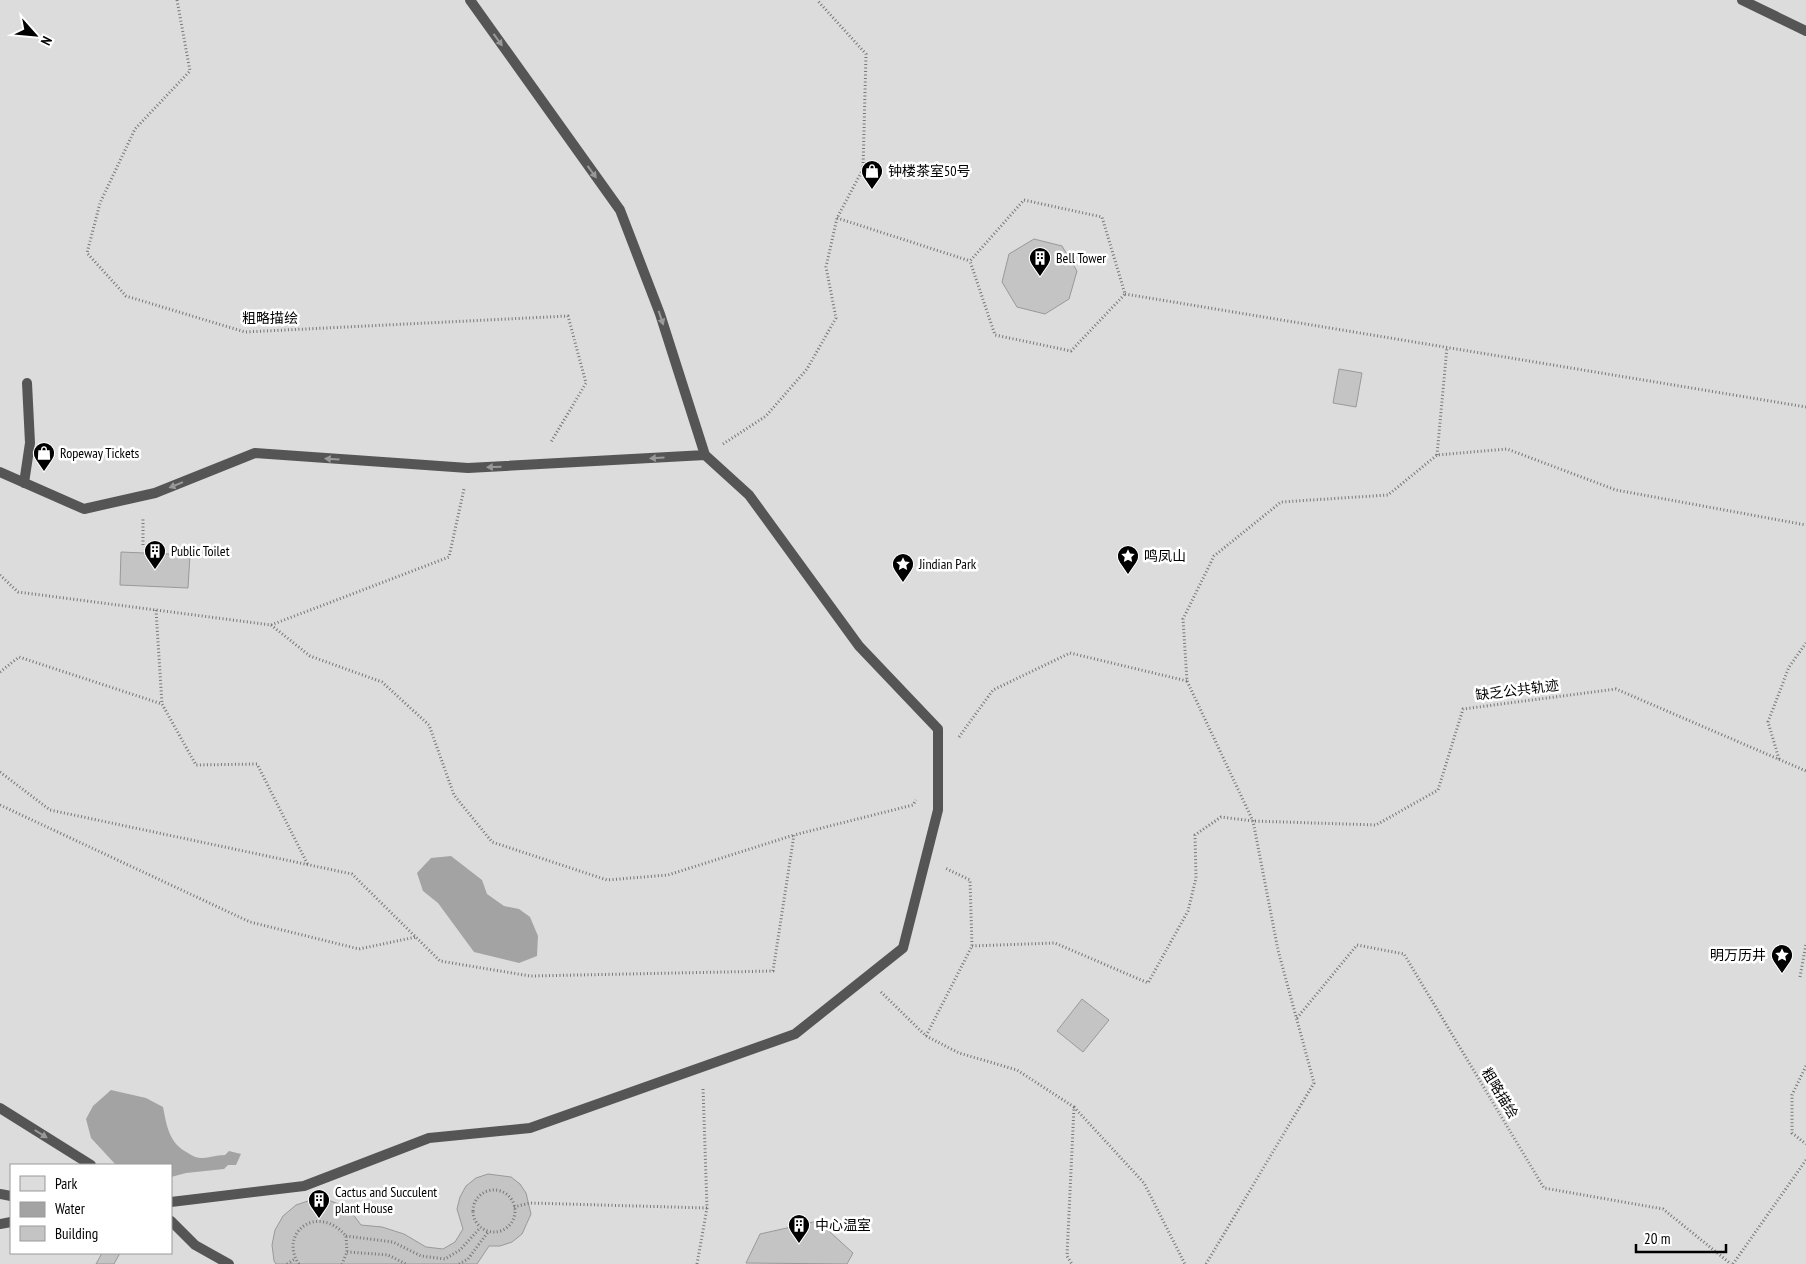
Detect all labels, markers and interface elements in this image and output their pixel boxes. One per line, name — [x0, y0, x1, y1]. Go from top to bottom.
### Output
north arrow — [10, 10, 60, 60]
text: N — [37, 33, 56, 48]
one-way arrow — [493, 33, 503, 47]
shop icon: 钟楼茶室50号 — [860, 159, 884, 190]
place label: 钟楼茶室50号 — [888, 162, 971, 180]
one-way arrow — [587, 165, 598, 178]
building icon: Bell Tower — [1028, 246, 1052, 277]
place label: Bell Tower — [1056, 249, 1106, 267]
street label: 粗略描绘 — [242, 309, 298, 327]
one-way arrow — [658, 311, 666, 326]
shop icon: Ropeway Tickets — [32, 441, 56, 472]
place label: Ropeway Tickets — [60, 444, 140, 462]
one-way arrow — [324, 454, 340, 462]
one-way arrow — [648, 455, 664, 463]
one-way arrow — [486, 464, 502, 472]
one-way arrow — [168, 481, 183, 489]
building icon: Public Toilet — [143, 539, 167, 570]
place label: Public Toilet — [171, 542, 230, 560]
place icon: 鸣凤山 — [1116, 544, 1140, 575]
place label: 鸣凤山 — [1144, 547, 1186, 565]
place icon: Jindian Park — [891, 552, 915, 583]
place label: Jindian Park — [918, 555, 977, 573]
street label: 缺乏公共轨迹 — [1474, 676, 1560, 704]
place icon: 明万历井 — [1770, 943, 1794, 974]
place label: 明万历井 — [1710, 946, 1766, 964]
street label: 粗略描绘 — [1478, 1064, 1522, 1122]
one-way arrow — [35, 1129, 48, 1139]
legend — [10, 1164, 172, 1254]
text: Park — [55, 1174, 77, 1193]
place label: Cactus and Succulent plant House — [335, 1183, 437, 1217]
building icon: Cactus and Succulent plant House — [307, 1188, 331, 1219]
text: Water — [55, 1199, 86, 1218]
building icon: 中心温室 — [787, 1213, 811, 1244]
place label: 中心温室 — [815, 1216, 871, 1234]
scale bar — [1636, 1222, 1726, 1254]
text: Building — [55, 1224, 98, 1243]
text: 20 m — [1644, 1229, 1670, 1248]

